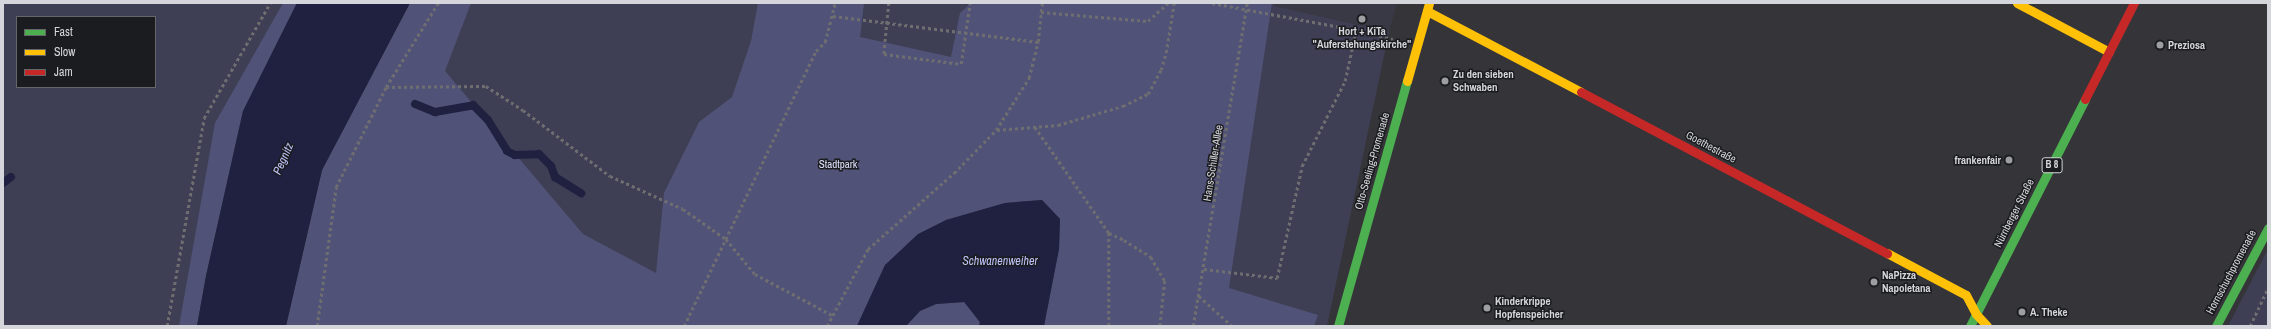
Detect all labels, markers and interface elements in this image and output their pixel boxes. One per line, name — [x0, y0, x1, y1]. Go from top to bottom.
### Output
marker: Hort + KiTa "Auferstehungskirche" — [1357, 14, 1367, 24]
legend — [16, 16, 156, 88]
text: Fast — [54, 24, 73, 40]
place label: Hort + KiTa "Auferstehungskirche" — [1313, 25, 1411, 51]
place label: Preziosa — [2168, 38, 2205, 52]
marker: Preziosa — [2155, 40, 2165, 50]
text: Slow — [54, 44, 75, 60]
text: Jam — [54, 64, 73, 80]
place label: Zu den sieben Schwaben — [1453, 68, 1514, 94]
marker: Zu den sieben Schwaben — [1440, 76, 1450, 86]
street label: Otto-Seeling-Promenade — [1352, 111, 1392, 211]
street label: Hans-Schiller-Allee — [1200, 124, 1226, 202]
street label: Goethestraße — [1684, 128, 1738, 166]
water label: Pegnitz — [271, 141, 297, 177]
place label: frankenfair — [1954, 153, 2001, 167]
marker: frankenfair — [2004, 155, 2014, 165]
park label: Stadtpark — [819, 157, 857, 171]
road number: B 8 — [2041, 157, 2063, 173]
street label: Nürnberger Straße — [1991, 177, 2037, 249]
street label: Hornschuchpromenade — [2203, 228, 2259, 316]
water label: Schwanenweiher — [962, 255, 1038, 269]
place label: NaPizza Napoletana — [1882, 269, 1931, 295]
marker: NaPizza Napoletana — [1869, 277, 1879, 287]
place label: Kinderkrippe Hopfenspeicher — [1495, 295, 1563, 321]
marker: Kinderkrippe Hopfenspeicher — [1482, 303, 1492, 313]
place label: A. Theke — [2030, 305, 2068, 319]
marker: A. Theke — [2017, 307, 2027, 317]

